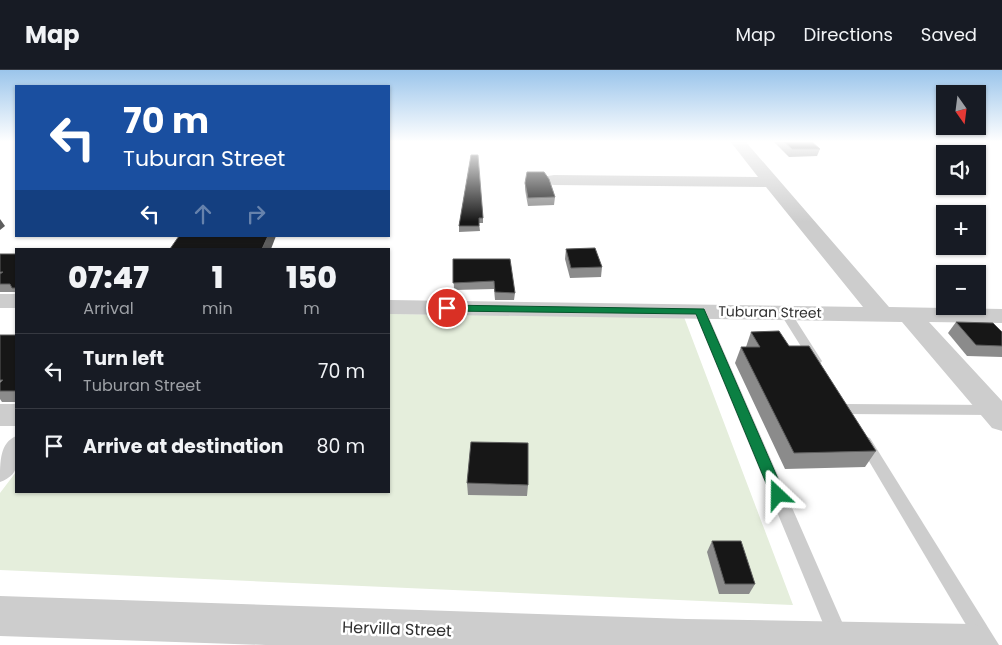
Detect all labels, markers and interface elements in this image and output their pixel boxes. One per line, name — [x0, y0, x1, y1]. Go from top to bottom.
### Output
text: Map — [25, 18, 80, 51]
text: Map — [736, 22, 775, 47]
text: Directions — [803, 22, 893, 47]
text: Saved — [921, 22, 977, 47]
north arrow — [936, 85, 986, 135]
map controls — [936, 85, 986, 315]
text: 70 m — [123, 96, 209, 145]
icon: left — [40, 105, 105, 170]
text: Tuburan Street — [123, 143, 285, 174]
button: sound — [936, 145, 986, 195]
icon: left — [136, 200, 164, 228]
icon: ahead — [189, 200, 217, 228]
icon: right — [242, 200, 270, 228]
button: + — [936, 205, 986, 255]
text: 07:47 — [68, 256, 149, 299]
text: 1 — [212, 256, 223, 299]
text: 150 — [286, 256, 337, 299]
button: − — [936, 265, 986, 315]
pin — [426, 287, 468, 329]
icon: arrive — [433, 294, 461, 322]
text: Arrival — [83, 297, 134, 320]
text: min — [202, 297, 233, 320]
text: m — [303, 297, 320, 320]
street label: Tuburan Street — [718, 301, 822, 323]
text: Turn left — [83, 345, 164, 372]
icon: left — [40, 357, 68, 385]
text: 70 m — [318, 358, 365, 385]
text: Tuburan Street — [83, 374, 201, 397]
icon: arrive — [40, 432, 68, 460]
text: Arrive at destination — [83, 433, 284, 460]
text: 80 m — [316, 433, 365, 460]
position arrow — [751, 468, 803, 520]
street label: Hervilla Street — [342, 616, 452, 642]

